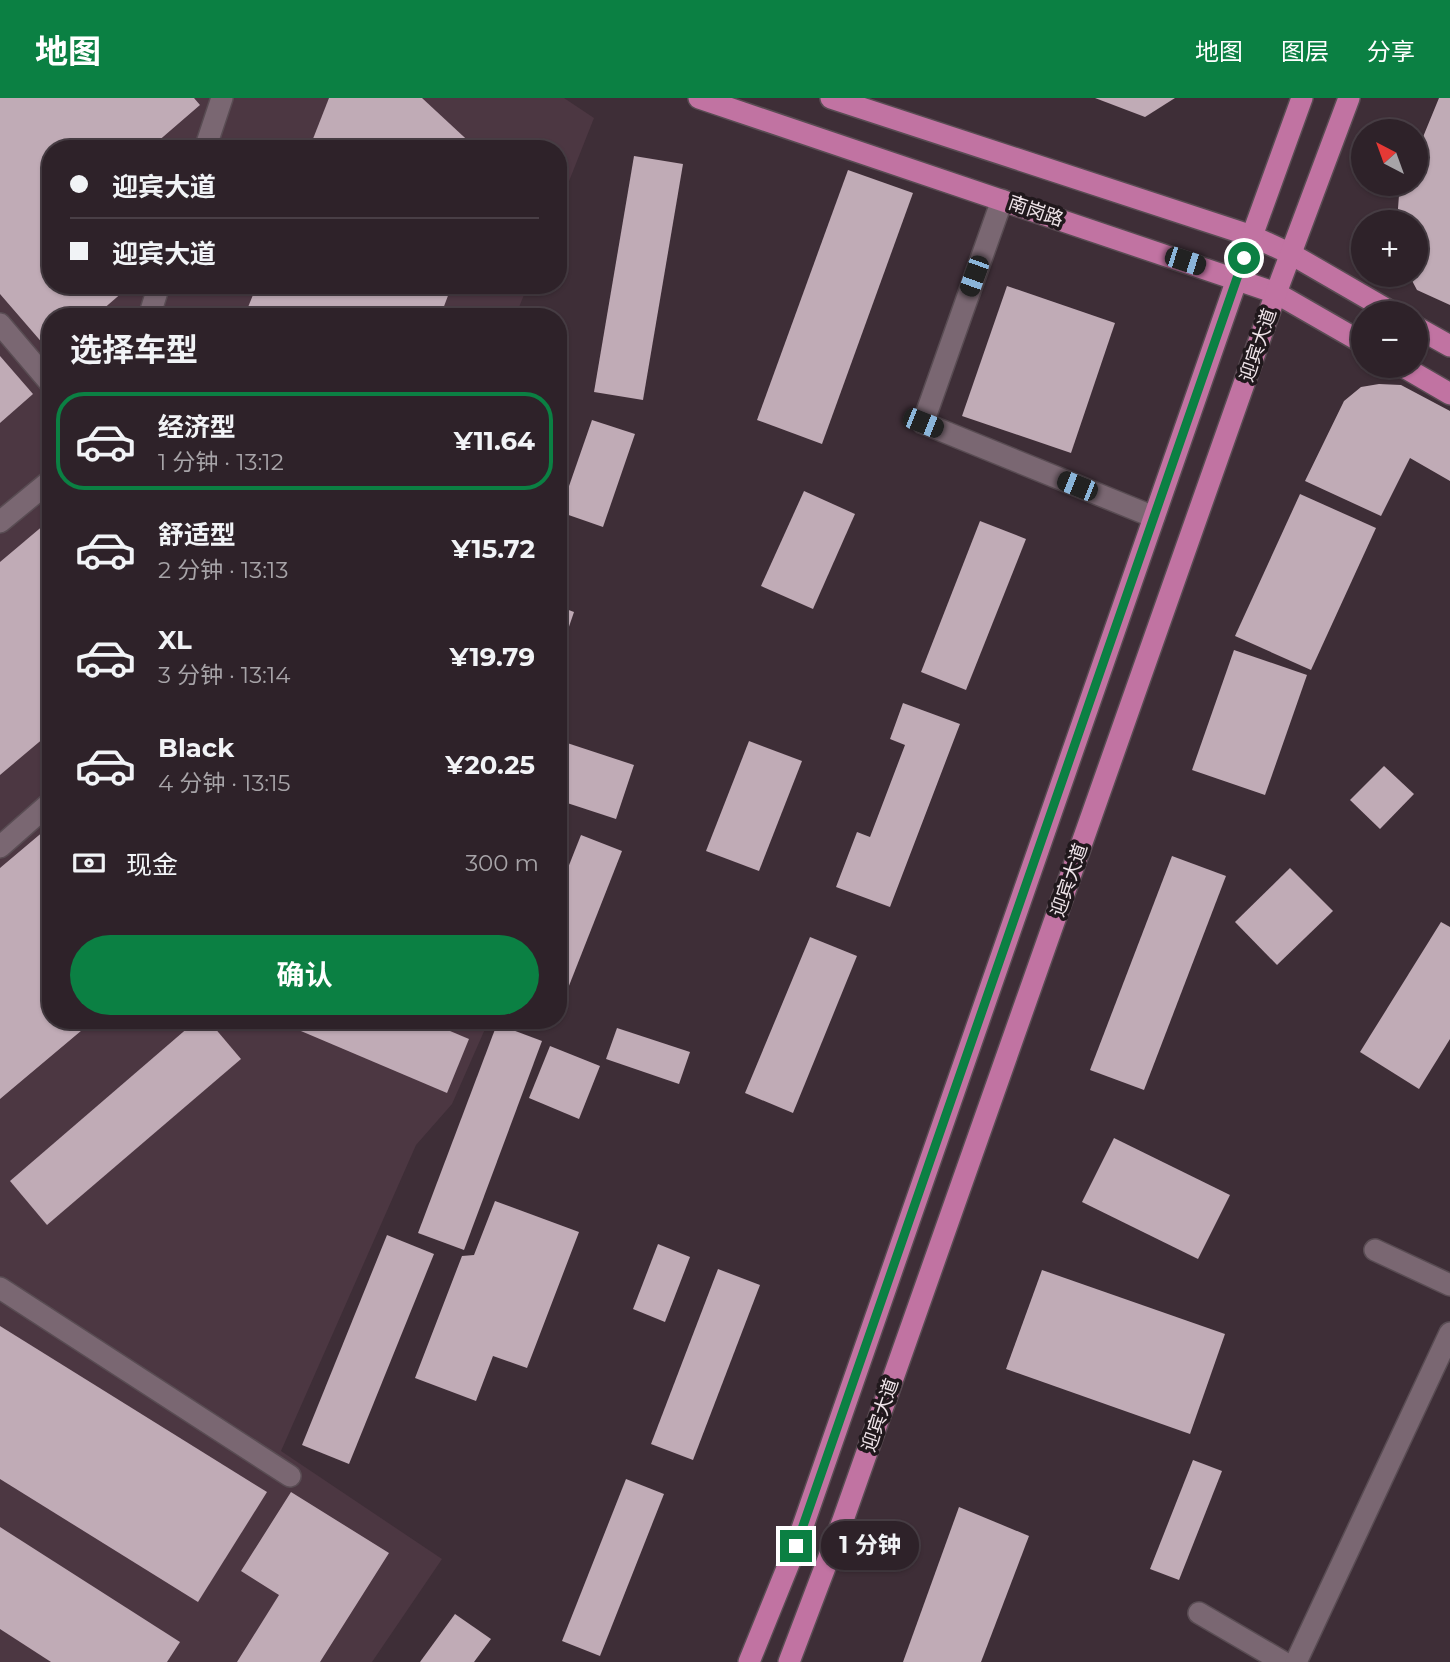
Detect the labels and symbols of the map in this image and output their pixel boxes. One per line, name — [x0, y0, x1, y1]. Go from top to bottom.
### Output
north arrow — [1351, 119, 1428, 196]
street label: 南岗路 — [1005, 191, 1067, 231]
route start — [1228, 242, 1260, 274]
car — [1162, 245, 1209, 277]
car — [957, 253, 992, 299]
street label: 迎宾大道 — [1235, 305, 1281, 385]
car — [900, 405, 947, 441]
car — [1054, 468, 1101, 504]
street label: 迎宾大道 — [1046, 840, 1092, 920]
street label: 迎宾大道 — [857, 1375, 903, 1455]
callout: 1 分钟 — [820, 1522, 918, 1570]
route end — [780, 1530, 812, 1562]

